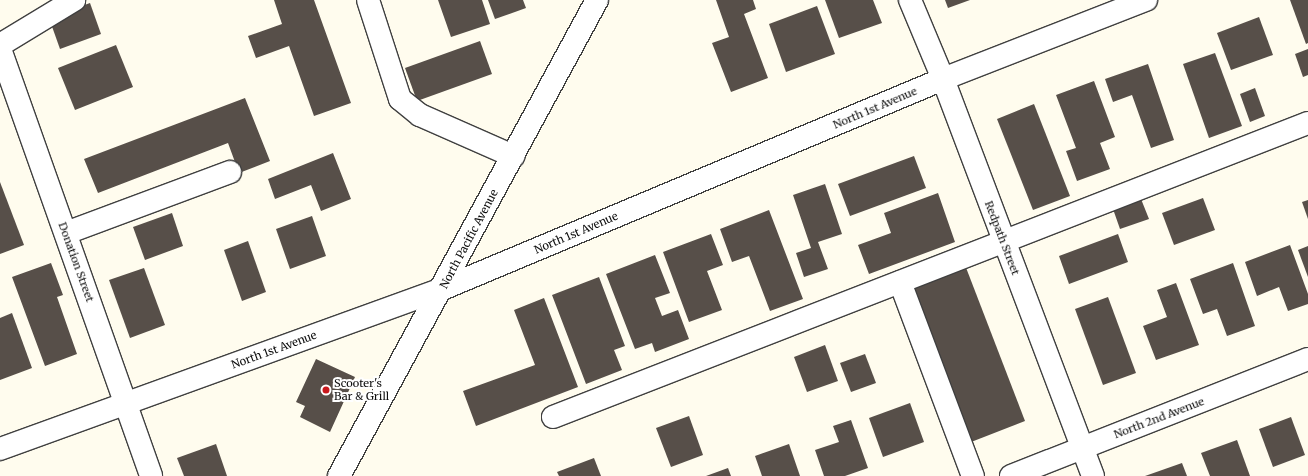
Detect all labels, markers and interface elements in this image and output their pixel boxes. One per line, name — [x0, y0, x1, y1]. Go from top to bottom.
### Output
street label: North 1st Avenue — [831, 84, 919, 132]
street label: North Pacific Avenue — [437, 187, 501, 291]
street label: Redpath Street — [982, 199, 1022, 277]
street label: North 1st Avenue — [532, 209, 620, 257]
street label: Donation Street — [55, 220, 97, 304]
street label: North 1st Avenue — [230, 328, 318, 372]
place label: Scooter's Bar & Grill — [334, 377, 389, 403]
marker: Scooter's Bar & Grill — [321, 385, 331, 395]
street label: North 2nd Avenue — [1112, 395, 1206, 441]

